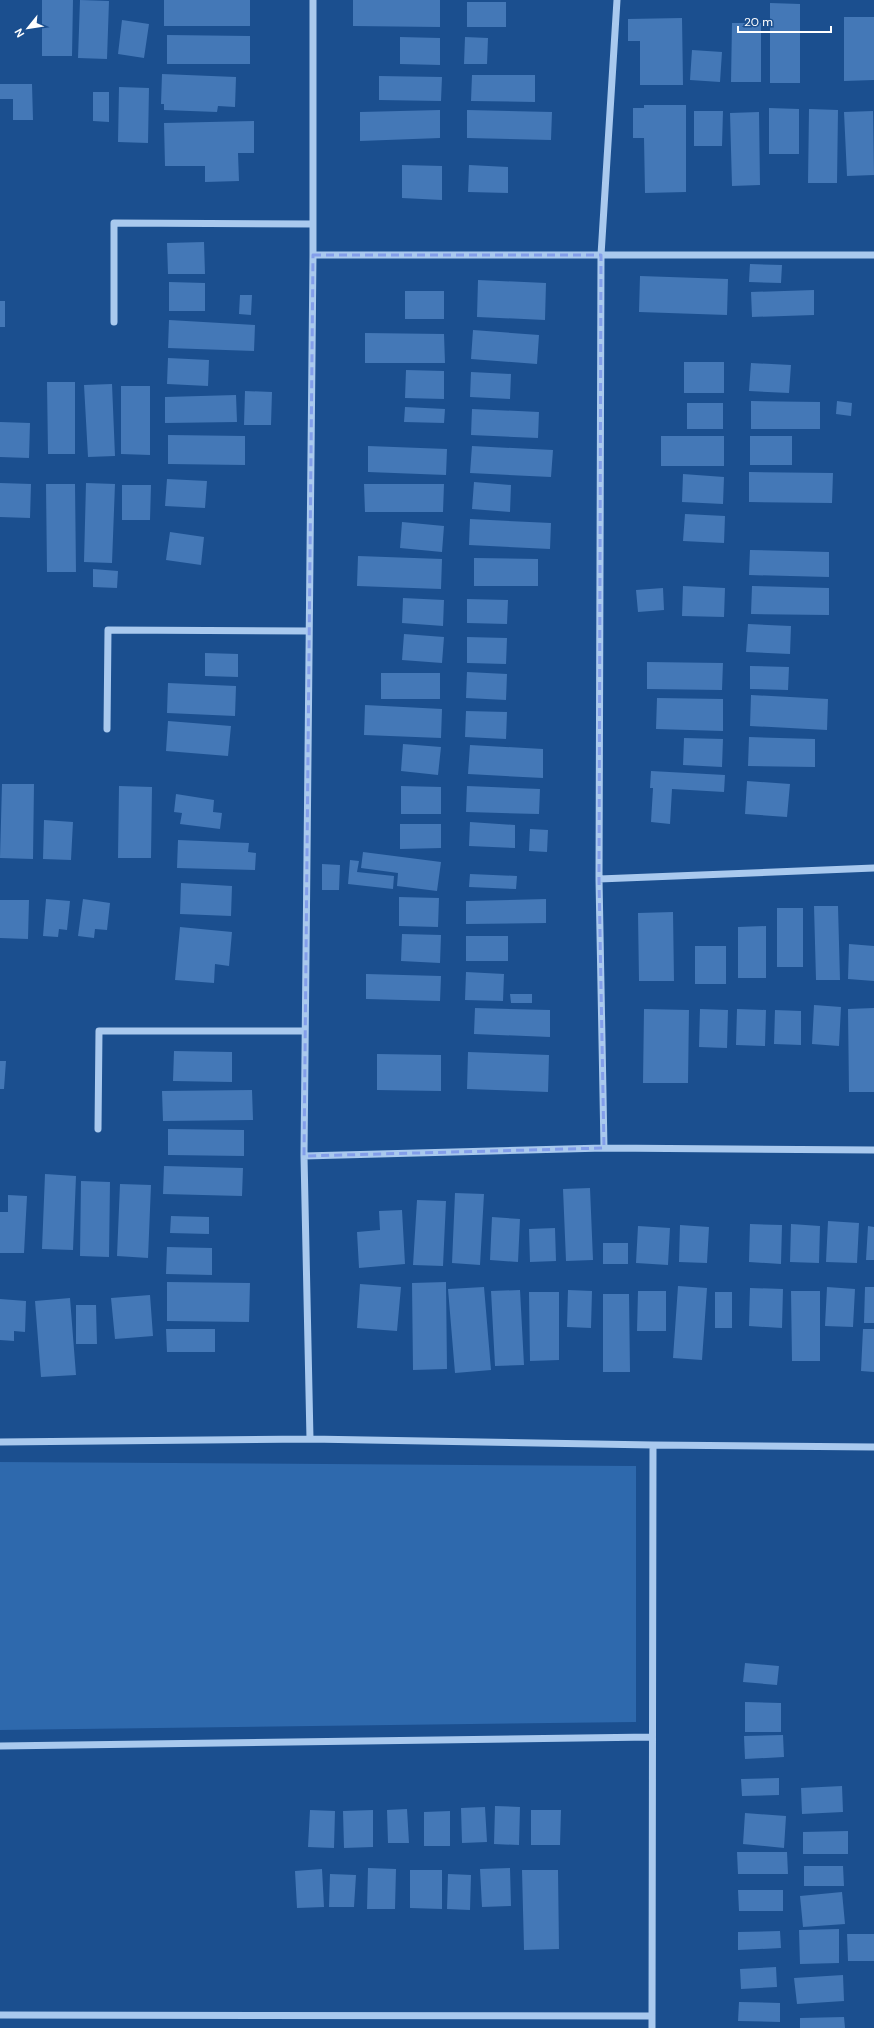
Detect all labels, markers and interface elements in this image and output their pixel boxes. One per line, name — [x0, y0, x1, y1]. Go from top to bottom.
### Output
north arrow — [8, 8, 48, 48]
scale bar — [738, 8, 831, 34]
text: 20 m — [744, 14, 773, 30]
text: N — [11, 26, 27, 40]

